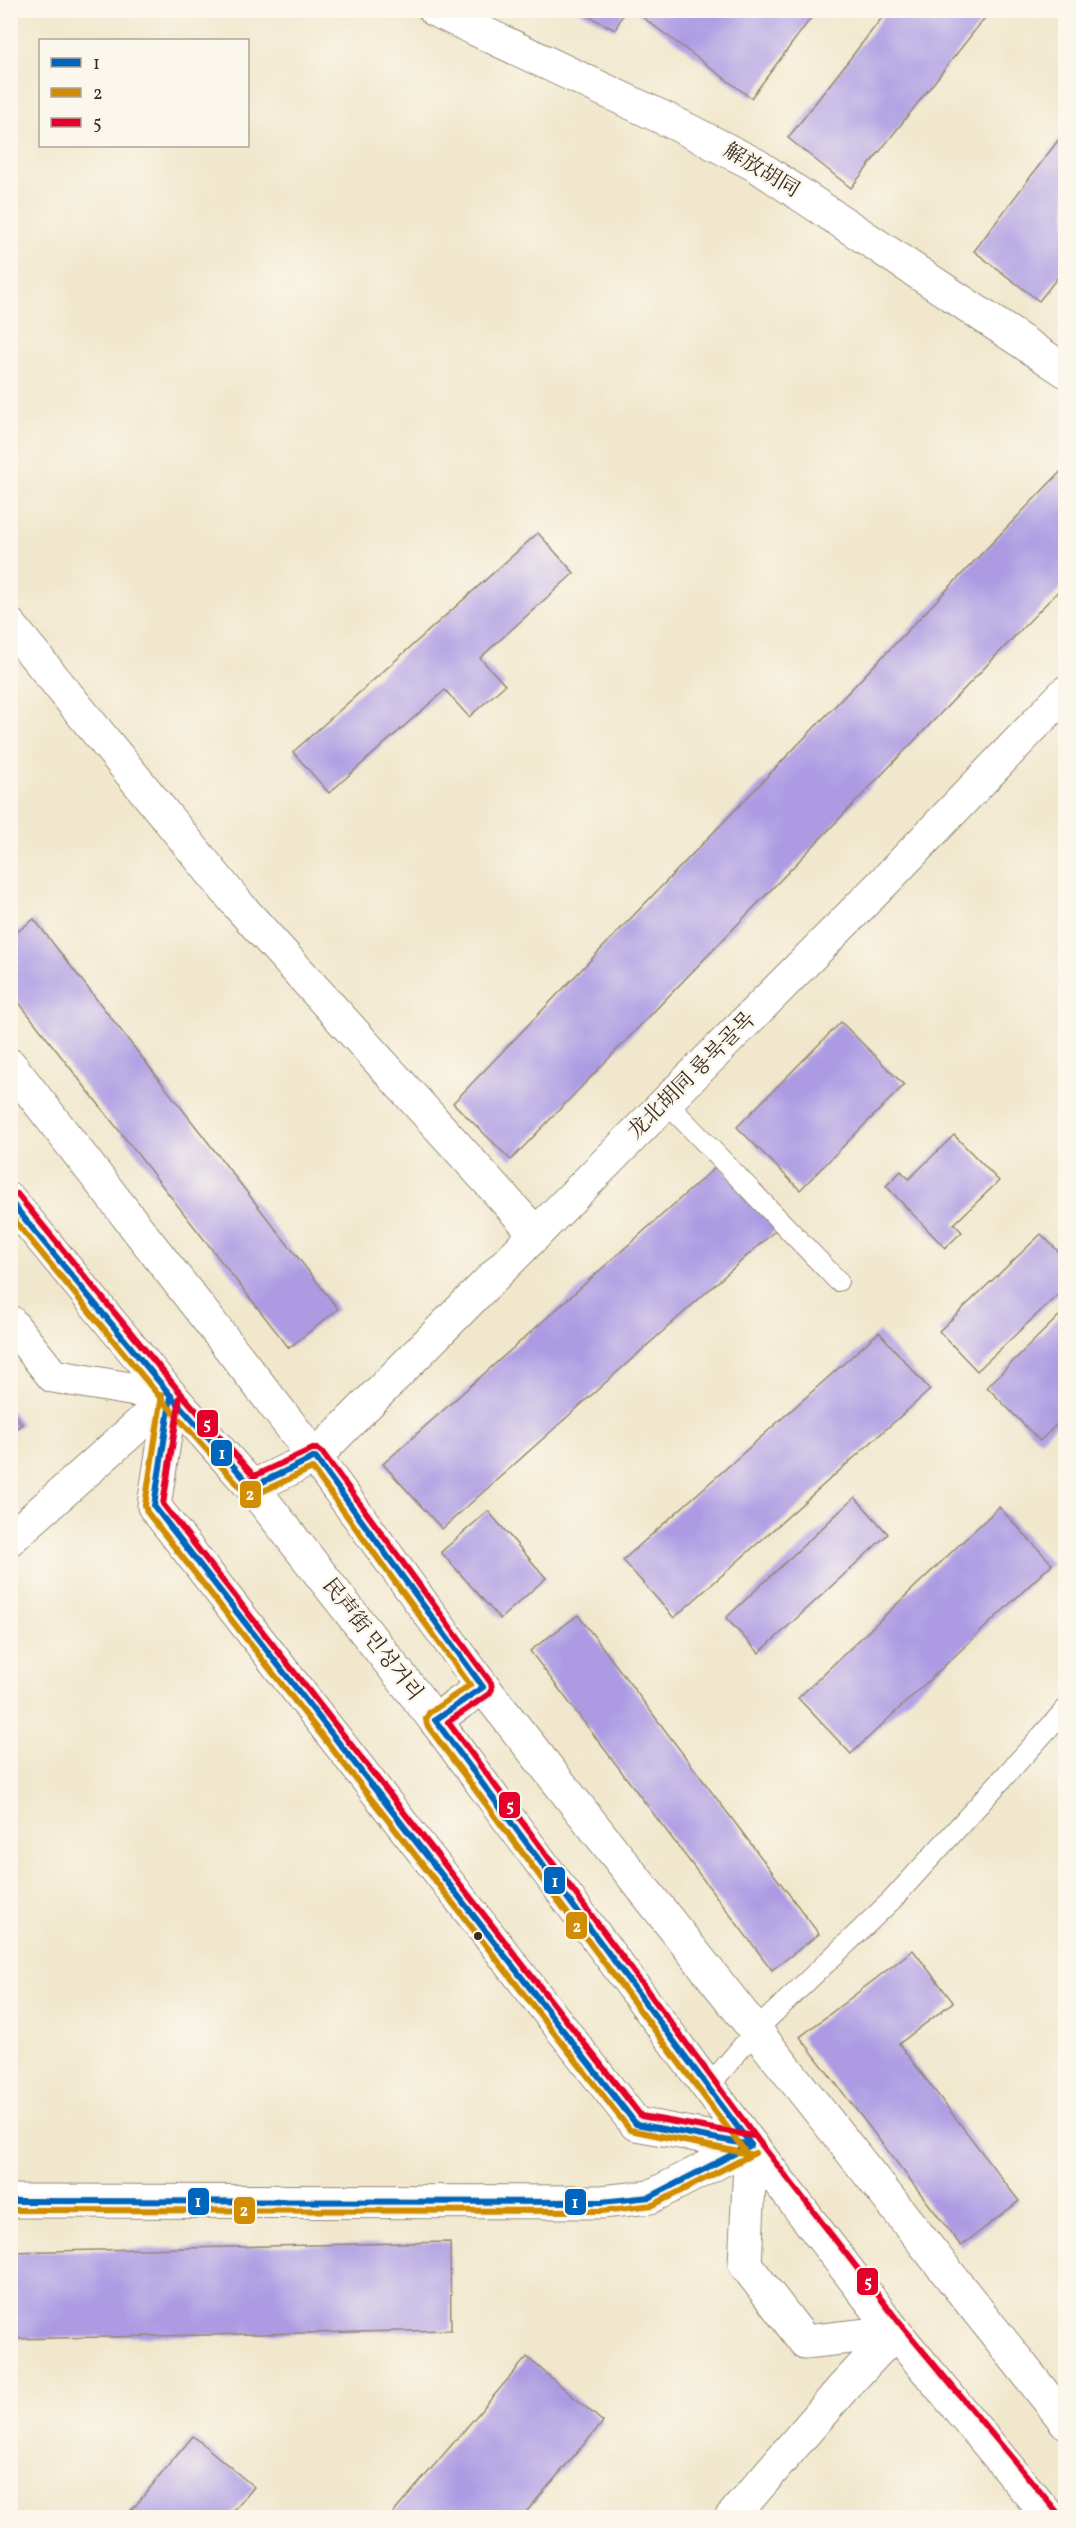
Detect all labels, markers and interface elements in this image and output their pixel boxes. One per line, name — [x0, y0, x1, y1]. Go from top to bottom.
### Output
legend — [39, 39, 249, 147]
text: 1 — [93, 52, 100, 77]
text: 2 — [93, 82, 103, 107]
text: 5 — [93, 112, 102, 137]
street label: 解放胡同 — [718, 137, 804, 205]
street label: 龙北胡同 룡북골목 — [622, 1006, 762, 1146]
line badge: 5 — [196, 1409, 219, 1438]
text: 5 — [203, 1414, 211, 1436]
line badge: 1 — [210, 1439, 233, 1467]
text: 1 — [219, 1444, 225, 1466]
line badge: 2 — [239, 1480, 262, 1509]
text: 2 — [246, 1485, 254, 1507]
street label: 民声街 민성거리 — [315, 1573, 429, 1707]
line badge: 5 — [498, 1791, 521, 1819]
text: 5 — [506, 1796, 514, 1818]
line badge: 1 — [543, 1866, 566, 1895]
text: 1 — [552, 1872, 558, 1894]
line badge: 2 — [565, 1911, 588, 1940]
text: 2 — [573, 1917, 581, 1939]
unlabelled marker — [472, 1930, 484, 1942]
line badge: 1 — [187, 2187, 210, 2216]
line badge: 1 — [564, 2188, 587, 2216]
text: 1 — [195, 2192, 201, 2214]
text: 1 — [572, 2193, 578, 2215]
line badge: 2 — [233, 2196, 256, 2225]
text: 2 — [240, 2201, 248, 2223]
line badge: 5 — [856, 2267, 879, 2296]
text: 5 — [864, 2272, 872, 2294]

